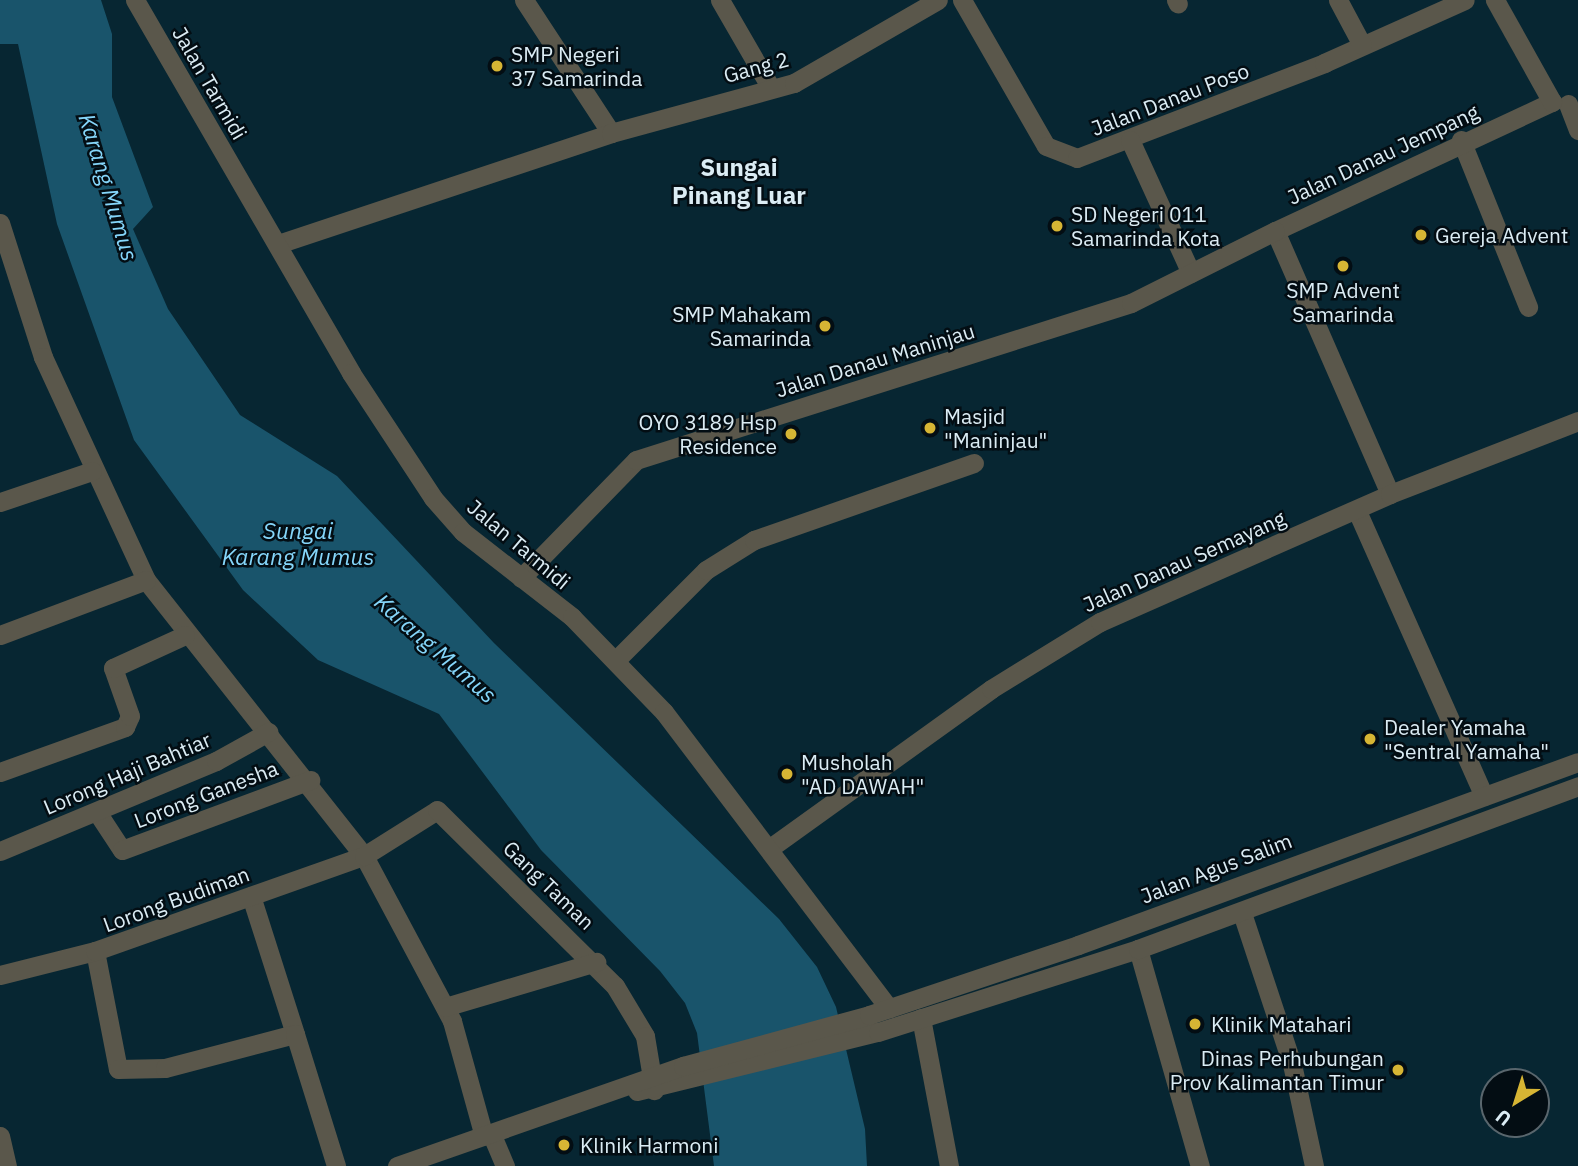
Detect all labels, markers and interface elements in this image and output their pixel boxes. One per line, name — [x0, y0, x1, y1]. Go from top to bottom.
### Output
street label: Jalan Tarmidi — [168, 22, 252, 144]
place label: SMP Negeri 37 Samarinda — [511, 41, 642, 91]
street label: Gang 2 — [721, 46, 791, 88]
street label: Jalan Danau Poso — [1087, 57, 1253, 141]
marker: SMP Negeri 37 Samarinda — [489, 58, 505, 74]
street label: Jalan Danau Jempang — [1283, 99, 1483, 209]
water label: Karang Mumus — [74, 110, 144, 264]
district label: Sungai Pinang Luar — [672, 154, 806, 210]
place label: SD Negeri 011 Samarinda Kota — [1071, 201, 1220, 251]
marker: SD Negeri 011 Samarinda Kota — [1049, 218, 1065, 234]
place label: Gereja Advent — [1435, 222, 1568, 248]
marker: Gereja Advent — [1413, 227, 1429, 243]
marker: SMP Advent Samarinda — [1335, 258, 1351, 274]
place label: SMP Advent Samarinda — [1286, 277, 1400, 327]
place label: SMP Mahakam Samarinda — [672, 301, 811, 351]
street label: Jalan Danau Maninjau — [772, 318, 978, 402]
marker: SMP Mahakam Samarinda — [817, 318, 833, 334]
place label: Masjid "Maninjau" — [944, 403, 1047, 453]
place label: OYO 3189 Hsp Residence — [639, 409, 777, 459]
marker: Masjid "Maninjau" — [922, 420, 938, 436]
marker: OYO 3189 Hsp Residence — [783, 426, 799, 442]
street label: Jalan Tarmidi — [463, 494, 575, 594]
street label: Jalan Danau Semayang — [1079, 505, 1289, 617]
water label: Sungai Karang Mumus — [222, 516, 374, 570]
water label: Karang Mumus — [369, 588, 503, 708]
place label: Dealer Yamaha "Sentral Yamaha" — [1384, 714, 1549, 764]
street label: Lorong Haji Bahtiar — [40, 726, 214, 820]
marker: Dealer Yamaha "Sentral Yamaha" — [1362, 731, 1378, 747]
place label: Musholah "AD DAWAH" — [801, 749, 924, 799]
street label: Lorong Ganesha — [131, 755, 281, 833]
marker: Musholah "AD DAWAH" — [779, 766, 795, 782]
street label: Jalan Agus Salim — [1137, 828, 1295, 908]
street label: Gang Taman — [498, 835, 600, 935]
street label: Lorong Budiman — [99, 861, 253, 937]
place label: Klinik Matahari — [1211, 1011, 1351, 1037]
marker: Klinik Matahari — [1185, 1014, 1205, 1034]
place label: Dinas Perhubungan Prov Kalimantan Timur — [1170, 1045, 1384, 1095]
marker: Dinas Perhubungan Prov Kalimantan Timur — [1390, 1062, 1406, 1078]
north arrow — [1480, 1068, 1550, 1138]
text: U — [1491, 1104, 1516, 1131]
place label: Klinik Harmoni — [580, 1132, 719, 1158]
marker: Klinik Harmoni — [554, 1135, 574, 1155]

